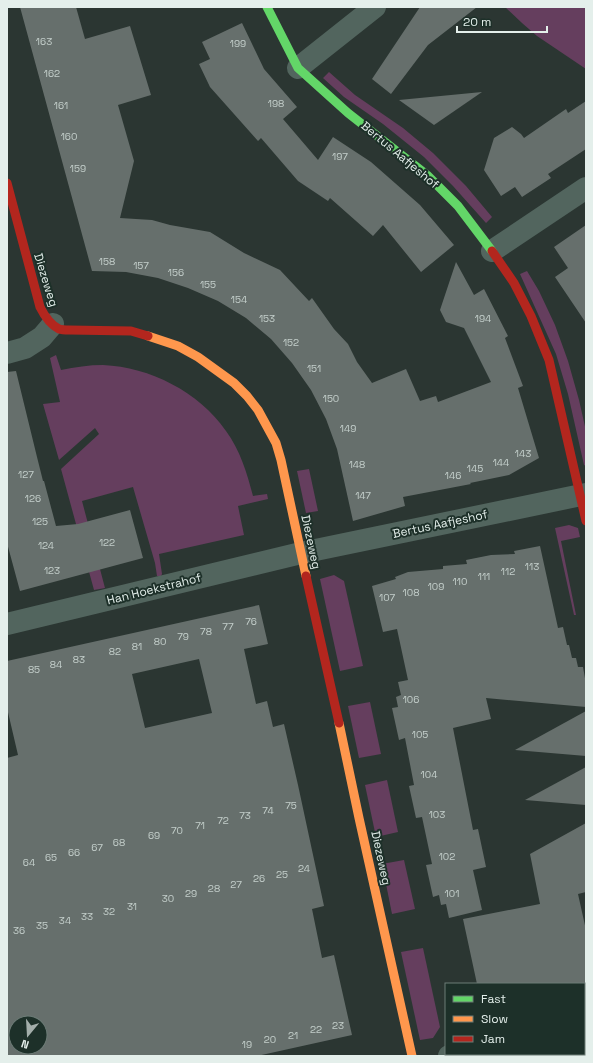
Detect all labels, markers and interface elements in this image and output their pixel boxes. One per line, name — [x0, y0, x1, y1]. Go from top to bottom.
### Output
scale bar — [457, 8, 547, 34]
text: 20 m — [463, 14, 491, 30]
house number: 163 — [36, 35, 52, 48]
house number: 199 — [230, 37, 246, 50]
house number: 162 — [44, 67, 60, 80]
house number: 198 — [268, 97, 284, 110]
house number: 161 — [54, 99, 68, 112]
street label: Bertus Aafjeshof — [358, 118, 442, 192]
house number: 160 — [61, 130, 77, 143]
house number: 197 — [332, 150, 348, 163]
house number: 159 — [70, 162, 86, 175]
street label: Diezeweg — [30, 251, 62, 309]
house number: 158 — [99, 255, 115, 268]
house number: 157 — [133, 259, 149, 272]
house number: 156 — [168, 266, 184, 279]
house number: 155 — [200, 278, 216, 291]
house number: 154 — [231, 293, 247, 306]
house number: 153 — [259, 312, 275, 325]
house number: 194 — [475, 312, 491, 325]
house number: 152 — [283, 336, 299, 349]
house number: 151 — [307, 362, 321, 375]
house number: 150 — [323, 392, 339, 405]
house number: 149 — [340, 422, 356, 435]
house number: 143 — [515, 447, 531, 460]
house number: 144 — [493, 456, 509, 469]
house number: 148 — [349, 458, 365, 471]
house number: 145 — [467, 462, 483, 475]
house number: 127 — [18, 468, 34, 481]
house number: 146 — [445, 469, 461, 482]
house number: 147 — [355, 489, 371, 502]
house number: 126 — [25, 492, 41, 505]
street label: Bertus Aafjeshof — [391, 506, 489, 542]
street label: Diezeweg — [297, 513, 325, 571]
house number: 125 — [32, 515, 48, 528]
house number: 122 — [99, 536, 115, 549]
house number: 124 — [38, 539, 54, 552]
house number: 113 — [525, 560, 539, 573]
house number: 123 — [44, 564, 60, 577]
house number: 112 — [501, 565, 515, 578]
street label: Han Hoekstrahof — [105, 570, 203, 608]
house number: 111 — [478, 570, 490, 583]
house number: 110 — [453, 575, 467, 588]
house number: 109 — [428, 580, 444, 593]
house number: 108 — [403, 586, 419, 599]
house number: 107 — [379, 591, 395, 604]
house number: 76 — [245, 615, 257, 628]
house number: 77 — [222, 620, 234, 633]
house number: 78 — [200, 625, 212, 638]
house number: 79 — [177, 630, 189, 643]
house number: 80 — [154, 635, 166, 648]
house number: 81 — [132, 640, 142, 653]
house number: 82 — [109, 645, 121, 658]
house number: 83 — [73, 653, 85, 666]
house number: 84 — [50, 658, 62, 671]
house number: 85 — [28, 663, 40, 676]
house number: 106 — [403, 693, 419, 706]
house number: 105 — [412, 728, 428, 741]
house number: 104 — [421, 768, 437, 781]
house number: 75 — [285, 799, 297, 812]
house number: 74 — [262, 804, 274, 817]
house number: 103 — [429, 808, 445, 821]
house number: 73 — [239, 809, 251, 822]
house number: 72 — [217, 814, 229, 827]
house number: 71 — [195, 819, 205, 832]
house number: 70 — [171, 824, 183, 837]
house number: 69 — [148, 829, 160, 842]
street label: Diezeweg — [367, 829, 395, 887]
house number: 68 — [113, 836, 125, 849]
house number: 67 — [91, 841, 103, 854]
house number: 66 — [68, 846, 80, 859]
house number: 102 — [439, 850, 455, 863]
house number: 65 — [45, 851, 57, 864]
house number: 64 — [23, 856, 35, 869]
house number: 24 — [298, 862, 310, 875]
house number: 25 — [276, 868, 288, 881]
house number: 26 — [253, 872, 265, 885]
house number: 27 — [230, 878, 242, 891]
house number: 28 — [208, 882, 220, 895]
house number: 29 — [185, 887, 197, 900]
house number: 101 — [445, 887, 459, 900]
house number: 30 — [162, 892, 174, 905]
house number: 31 — [127, 900, 137, 913]
house number: 32 — [103, 905, 115, 918]
house number: 33 — [81, 910, 93, 923]
house number: 34 — [59, 914, 71, 927]
house number: 35 — [36, 919, 48, 932]
house number: 36 — [13, 924, 25, 937]
legend — [445, 983, 585, 1055]
text: Fast — [481, 991, 506, 1007]
text: Slow — [481, 1011, 508, 1027]
north arrow — [8, 1015, 48, 1055]
house number: 23 — [332, 1019, 344, 1032]
house number: 22 — [310, 1023, 322, 1036]
house number: 21 — [288, 1029, 298, 1042]
text: Jam — [481, 1031, 505, 1047]
house number: 20 — [264, 1033, 276, 1046]
text: N — [19, 1037, 31, 1052]
house number: 19 — [242, 1038, 252, 1051]

